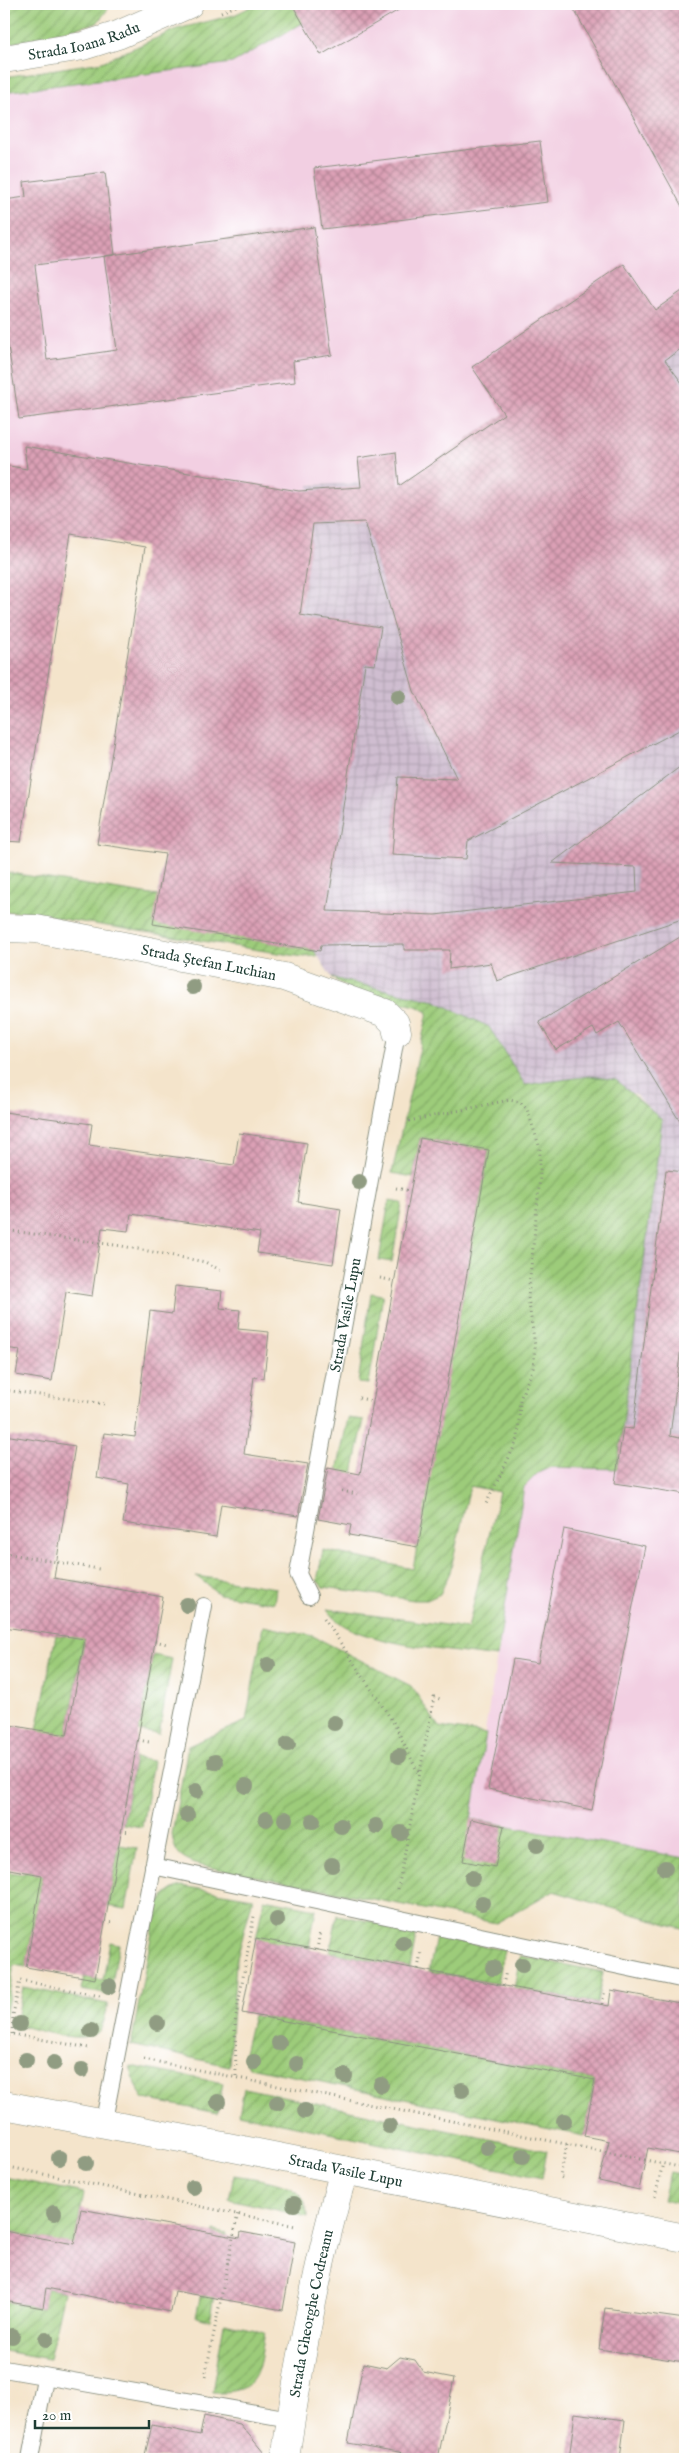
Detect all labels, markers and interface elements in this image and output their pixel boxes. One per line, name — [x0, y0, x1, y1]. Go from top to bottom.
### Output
street label: Strada Ioana Radu — [27, 17, 143, 64]
street label: Strada Ștefan Luchian — [140, 940, 278, 985]
street label: Strada Vasile Lupu — [326, 1256, 365, 1374]
street label: Strada Vasile Lupu — [287, 2150, 405, 2191]
street label: Strada Gheorghe Codreanu — [285, 2227, 337, 2399]
scale bar — [35, 2398, 149, 2430]
text: 20 m — [42, 2406, 72, 2425]

